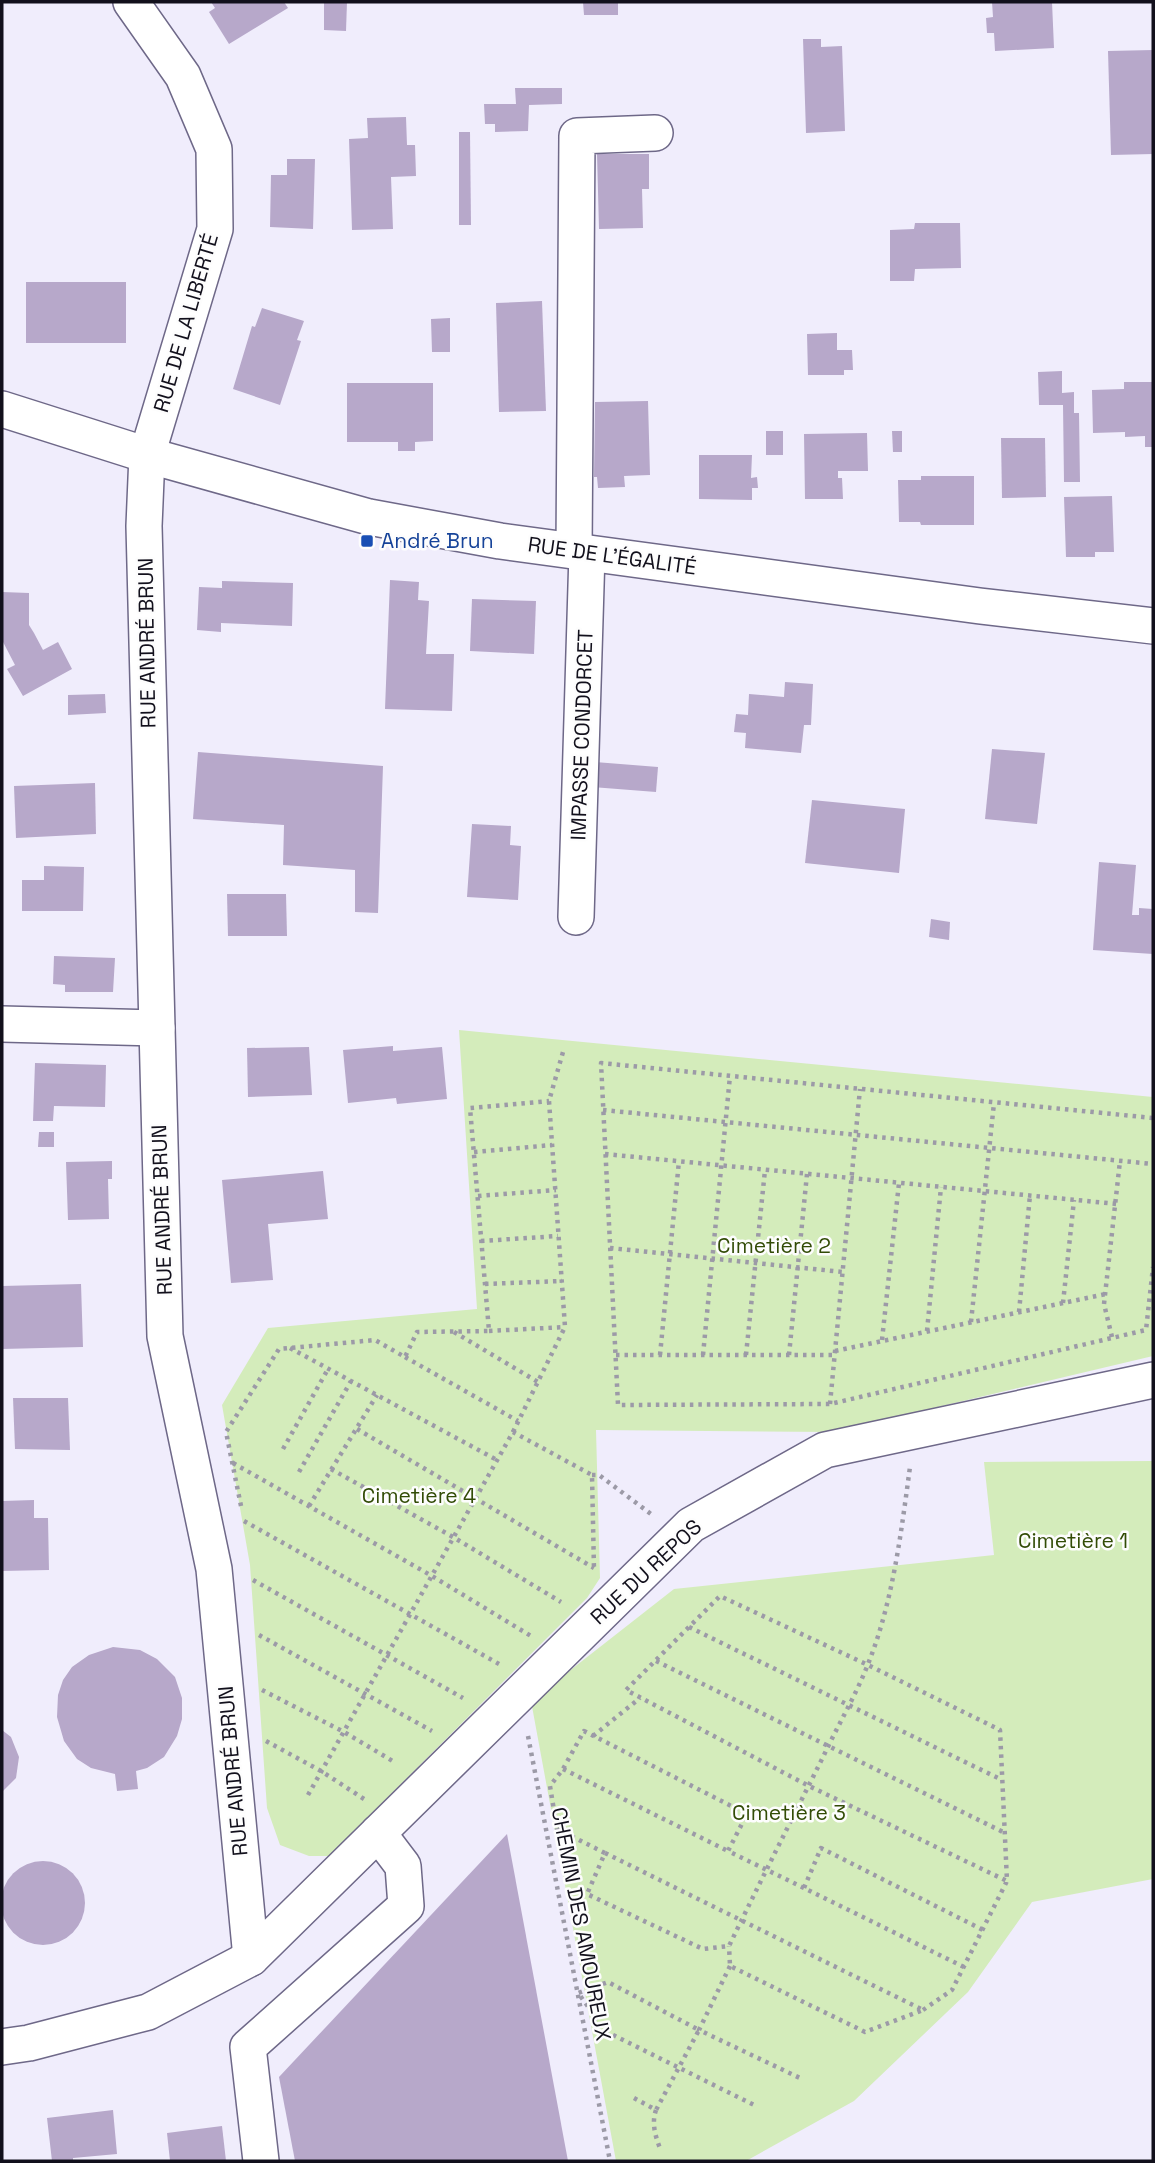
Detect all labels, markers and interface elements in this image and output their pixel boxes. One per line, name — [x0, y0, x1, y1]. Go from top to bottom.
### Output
street label: RUE DE LA LIBERTÉ — [147, 230, 224, 415]
place label: André Brun — [381, 527, 494, 554]
street label: RUE DE L'ÉGALITÉ — [526, 530, 698, 581]
marker: André Brun — [359, 533, 375, 549]
street label: RUE ANDRÉ BRUN — [132, 557, 161, 729]
street label: IMPASSE CONDORCET — [564, 629, 599, 841]
street label: RUE ANDRÉ BRUN — [145, 1124, 178, 1296]
park label: Cimetière 2 — [717, 1232, 831, 1259]
park label: Cimetière 4 — [362, 1482, 476, 1509]
street label: RUE DU REPOS — [584, 1513, 707, 1630]
park label: Cimetière 1 — [1018, 1527, 1128, 1554]
street label: RUE ANDRÉ BRUN — [212, 1685, 253, 1857]
park label: Cimetière 3 — [732, 1799, 846, 1826]
street label: CHEMIN DES AMOUREUX — [546, 1805, 617, 2043]

